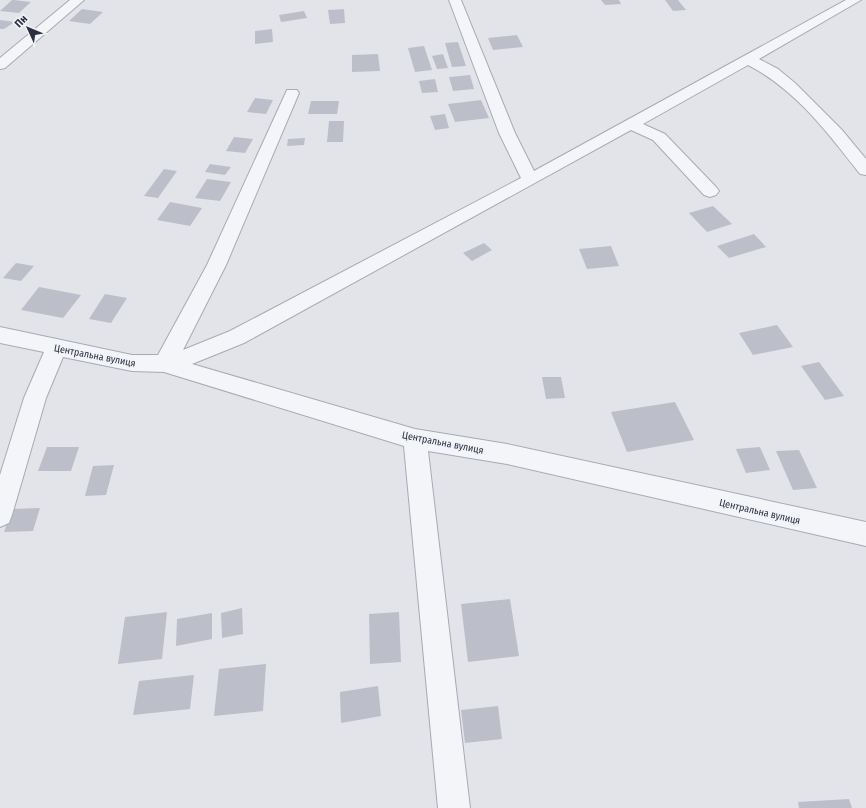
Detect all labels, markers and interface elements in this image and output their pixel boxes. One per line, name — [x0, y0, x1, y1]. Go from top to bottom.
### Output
north arrow — [8, 8, 48, 48]
text: Пн — [12, 12, 30, 30]
street label: Центральна вулиця — [53, 342, 137, 370]
street label: Центральна вулиця — [401, 429, 485, 457]
street label: Центральна вулиця — [718, 497, 802, 527]

